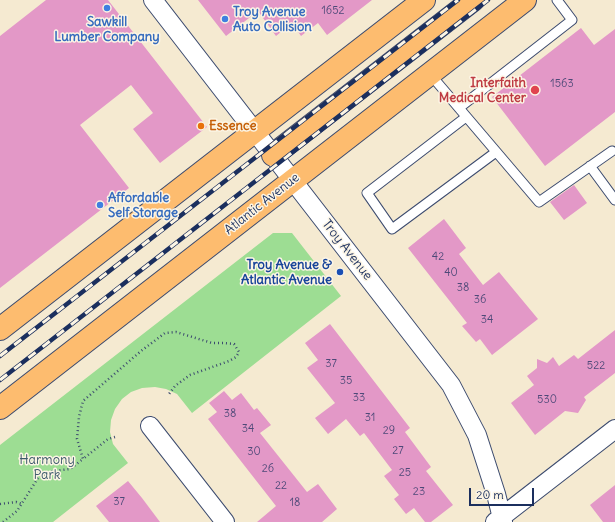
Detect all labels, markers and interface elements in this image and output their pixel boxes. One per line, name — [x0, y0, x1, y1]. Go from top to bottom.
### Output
marker: Sawkill Lumber Company — [102, 3, 112, 13]
place label: Troy Avenue Auto Collision — [233, 4, 312, 35]
house number: 1652 — [321, 4, 345, 18]
place label: Sawkill Lumber Company — [54, 14, 160, 45]
marker: Troy Avenue Auto Collision — [220, 14, 230, 24]
place label: Interfaith Medical Center — [439, 75, 526, 106]
house number: 1563 — [550, 77, 574, 91]
marker: Interfaith Medical Center — [529, 84, 541, 96]
place label: Essence — [209, 118, 256, 134]
marker: Essence — [196, 121, 206, 131]
street label: Atlantic Avenue — [221, 170, 303, 238]
place label: Affordable Self Storage — [108, 190, 178, 221]
marker: Affordable Self Storage — [95, 200, 105, 210]
street label: Troy Avenue — [319, 217, 375, 283]
house number: 42 — [432, 250, 444, 264]
place label: Troy Avenue & Atlantic Avenue — [241, 257, 332, 288]
house number: 40 — [444, 266, 458, 280]
marker: Troy Avenue & Atlantic Avenue — [335, 267, 345, 277]
house number: 38 — [457, 281, 469, 295]
house number: 36 — [474, 293, 486, 307]
house number: 34 — [481, 313, 493, 327]
house number: 37 — [325, 357, 337, 371]
house number: 522 — [587, 359, 605, 373]
house number: 35 — [340, 374, 352, 388]
house number: 33 — [353, 391, 365, 405]
house number: 530 — [537, 393, 557, 407]
house number: 38 — [224, 407, 236, 421]
house number: 31 — [365, 411, 375, 425]
house number: 34 — [242, 422, 254, 436]
house number: 29 — [383, 424, 395, 438]
house number: 27 — [392, 444, 404, 458]
house number: 30 — [247, 445, 261, 459]
park label: Harmony Park — [19, 452, 75, 483]
house number: 26 — [262, 462, 274, 476]
house number: 25 — [399, 466, 411, 480]
house number: 22 — [275, 479, 287, 493]
scale bar — [471, 480, 536, 506]
house number: 23 — [413, 485, 425, 499]
text: 20 m — [476, 487, 504, 502]
house number: 37 — [113, 495, 125, 509]
house number: 18 — [290, 496, 300, 510]

